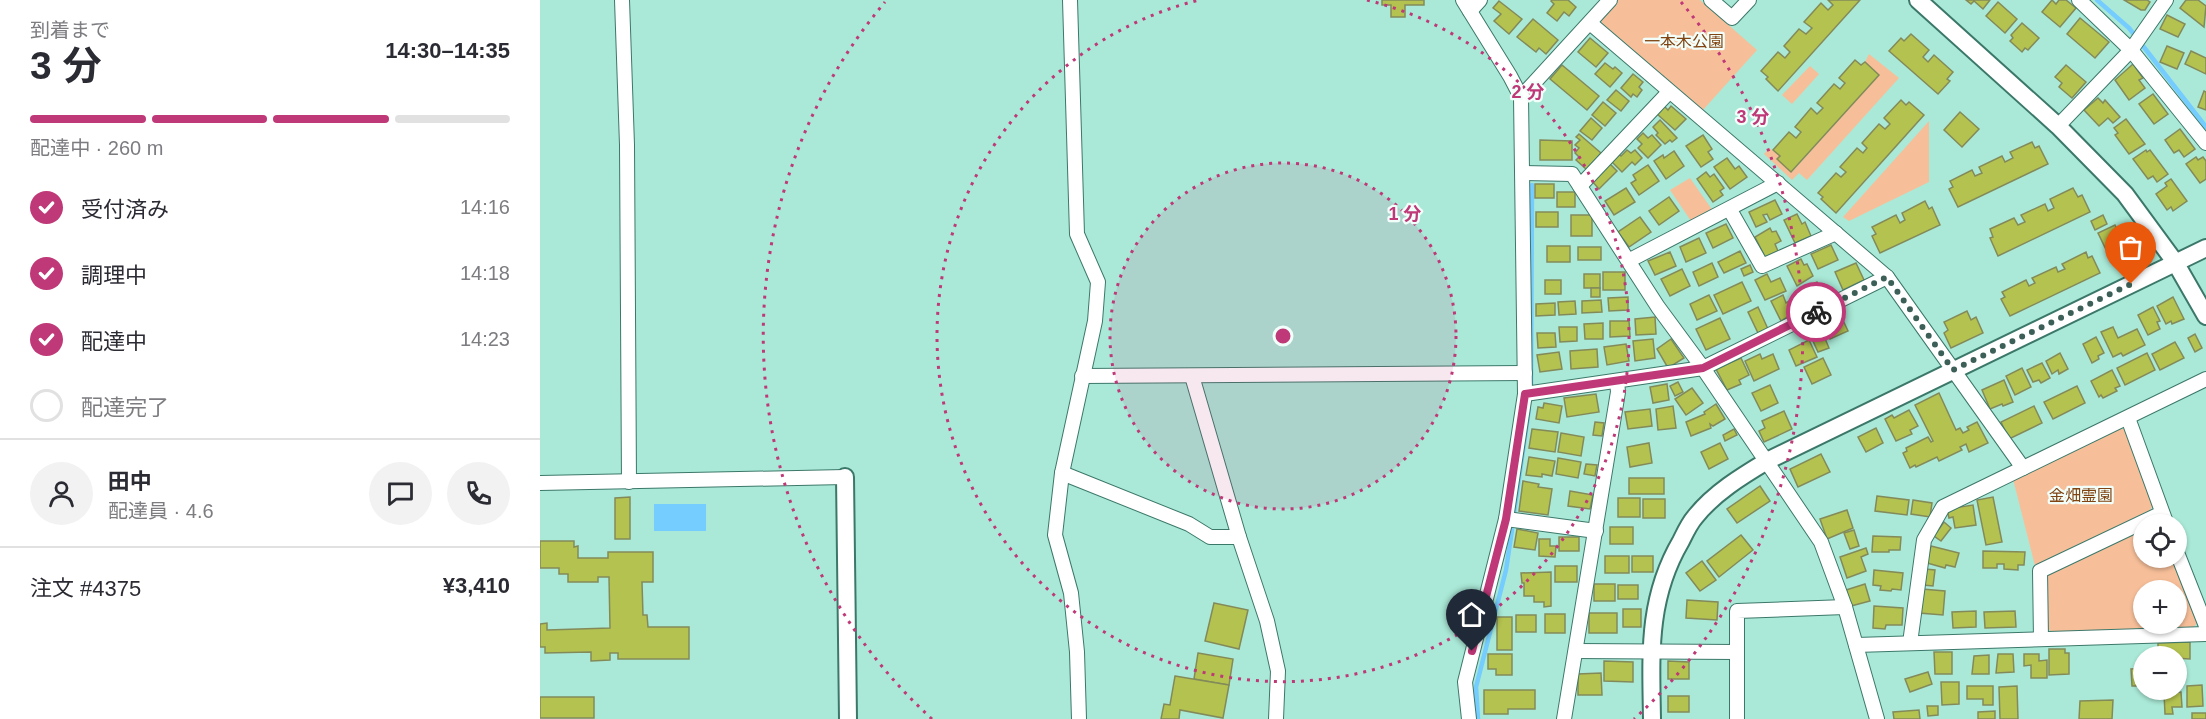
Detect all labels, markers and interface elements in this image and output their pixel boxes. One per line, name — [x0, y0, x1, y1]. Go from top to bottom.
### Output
text: 到着まで — [30, 19, 110, 41]
park label: 一本木公園 — [1644, 33, 1724, 50]
text: 14:30–14:35 — [385, 38, 510, 63]
text: 3 分 — [30, 44, 102, 87]
text: 2 分 — [1511, 82, 1545, 102]
text: 3 分 — [1736, 107, 1770, 127]
text: 配達中 · 260 m — [30, 137, 163, 159]
icon: check — [30, 191, 63, 224]
text: 14:16 — [460, 196, 510, 218]
text: 受付済み — [81, 197, 169, 222]
text: 1 分 — [1388, 204, 1422, 224]
pin — [2105, 222, 2156, 284]
icon: bag — [2114, 231, 2147, 264]
icon: check — [30, 257, 63, 290]
text: 14:18 — [460, 262, 510, 284]
text: 調理中 — [81, 263, 147, 288]
courier — [1786, 282, 1846, 342]
icon: bike — [1800, 296, 1833, 329]
icon: check — [30, 323, 63, 356]
centre of rings — [1273, 326, 1293, 346]
text: 14:23 — [460, 328, 510, 350]
text: 配達中 — [81, 329, 147, 354]
text: 配達完了 — [81, 395, 169, 420]
button: person — [30, 462, 93, 525]
button: chat — [369, 462, 432, 525]
button: phone — [447, 462, 510, 525]
text: 田中 — [108, 469, 152, 494]
park label: 金畑霊園 — [2049, 487, 2113, 504]
text: 配達員 · 4.6 — [108, 500, 214, 522]
map controls — [2133, 514, 2187, 700]
button: locate — [2133, 514, 2187, 568]
text: ¥3,410 — [443, 573, 510, 598]
text: 注文 #4375 — [30, 576, 141, 601]
button: + — [2133, 580, 2187, 634]
pin — [1446, 589, 1497, 651]
icon: home — [1455, 598, 1488, 631]
button: − — [2133, 646, 2187, 700]

